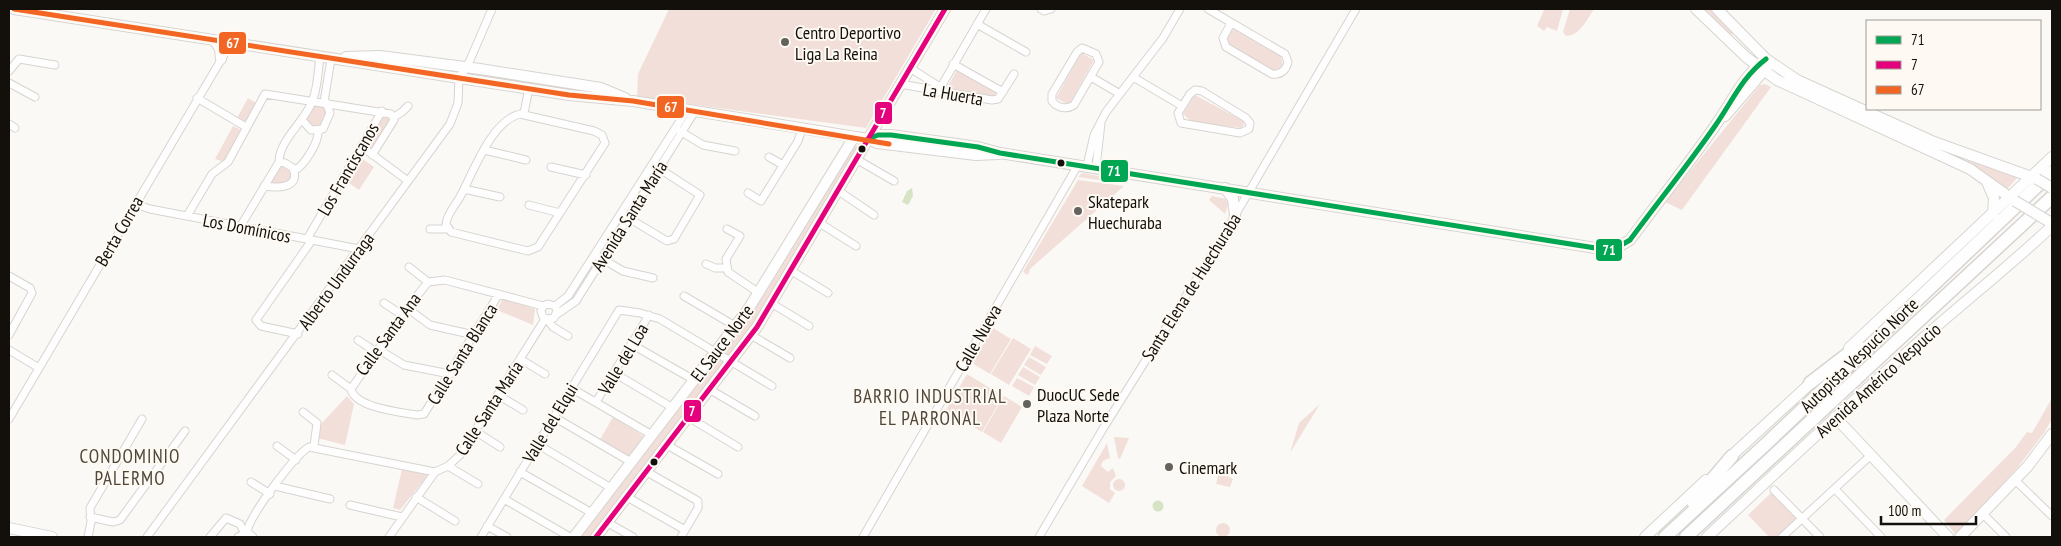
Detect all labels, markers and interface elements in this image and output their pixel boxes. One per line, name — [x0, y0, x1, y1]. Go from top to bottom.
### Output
legend — [1866, 20, 2041, 110]
place label: Centro Deportivo Liga La Reina — [795, 21, 901, 65]
text: 71 — [1911, 30, 1925, 49]
line badge: 67 — [218, 31, 247, 55]
text: 67 — [226, 34, 240, 52]
marker: Centro Deportivo Liga La Reina — [779, 36, 791, 48]
text: 7 — [1911, 55, 1918, 74]
street label: La Huerta — [921, 77, 985, 111]
text: 67 — [1911, 80, 1925, 99]
line badge: 67 — [656, 95, 685, 119]
text: 67 — [664, 98, 678, 116]
line badge: 7 — [874, 101, 893, 125]
text: 7 — [880, 104, 887, 122]
street label: Los Franciscanos — [312, 118, 384, 220]
unlabelled marker — [857, 144, 867, 154]
street label: Avenida Santa María — [586, 156, 672, 276]
unlabelled marker — [1056, 158, 1066, 168]
line badge: 71 — [1100, 159, 1129, 183]
text: 71 — [1107, 162, 1121, 180]
place label: Skatepark Huechuraba — [1088, 190, 1162, 234]
street label: Berta Correa — [90, 192, 148, 270]
marker: Skatepark Huechuraba — [1072, 205, 1084, 217]
street label: Los Domínicos — [201, 208, 293, 248]
street label: Santa Elena de Huechuraba — [1136, 209, 1246, 365]
street label: Alberto Undurraga — [293, 228, 379, 334]
line badge: 71 — [1595, 238, 1623, 262]
text: 71 — [1602, 241, 1616, 259]
street label: Calle Santa Ana — [350, 288, 426, 380]
street label: Autopista Vespucio Norte — [1795, 293, 1923, 417]
street label: Calle Santa Blanca — [422, 299, 502, 409]
street label: El Sauce Norte — [685, 300, 759, 386]
street label: Calle Nueva — [950, 300, 1006, 376]
street label: Avenida Américo Vespucio — [1810, 317, 1946, 442]
street label: Valle del Loa — [592, 319, 653, 400]
street label: Calle Santa María — [450, 356, 528, 460]
street label: Valle del Elqui — [517, 379, 583, 468]
place label: DuocUC Sede Plaza Norte — [1037, 383, 1120, 427]
district label: BARRIO INDUSTRIAL EL PARRONAL — [853, 384, 1007, 430]
marker: DuocUC Sede Plaza Norte — [1021, 398, 1033, 410]
line badge: 7 — [683, 399, 702, 423]
text: 7 — [689, 402, 696, 420]
district label: CONDOMINIO PALERMO — [80, 444, 180, 490]
place label: Cinemark — [1179, 456, 1237, 479]
unlabelled marker — [649, 457, 659, 467]
marker: Cinemark — [1163, 461, 1175, 473]
scale bar — [1881, 494, 1976, 526]
text: 100 m — [1888, 501, 1921, 520]

